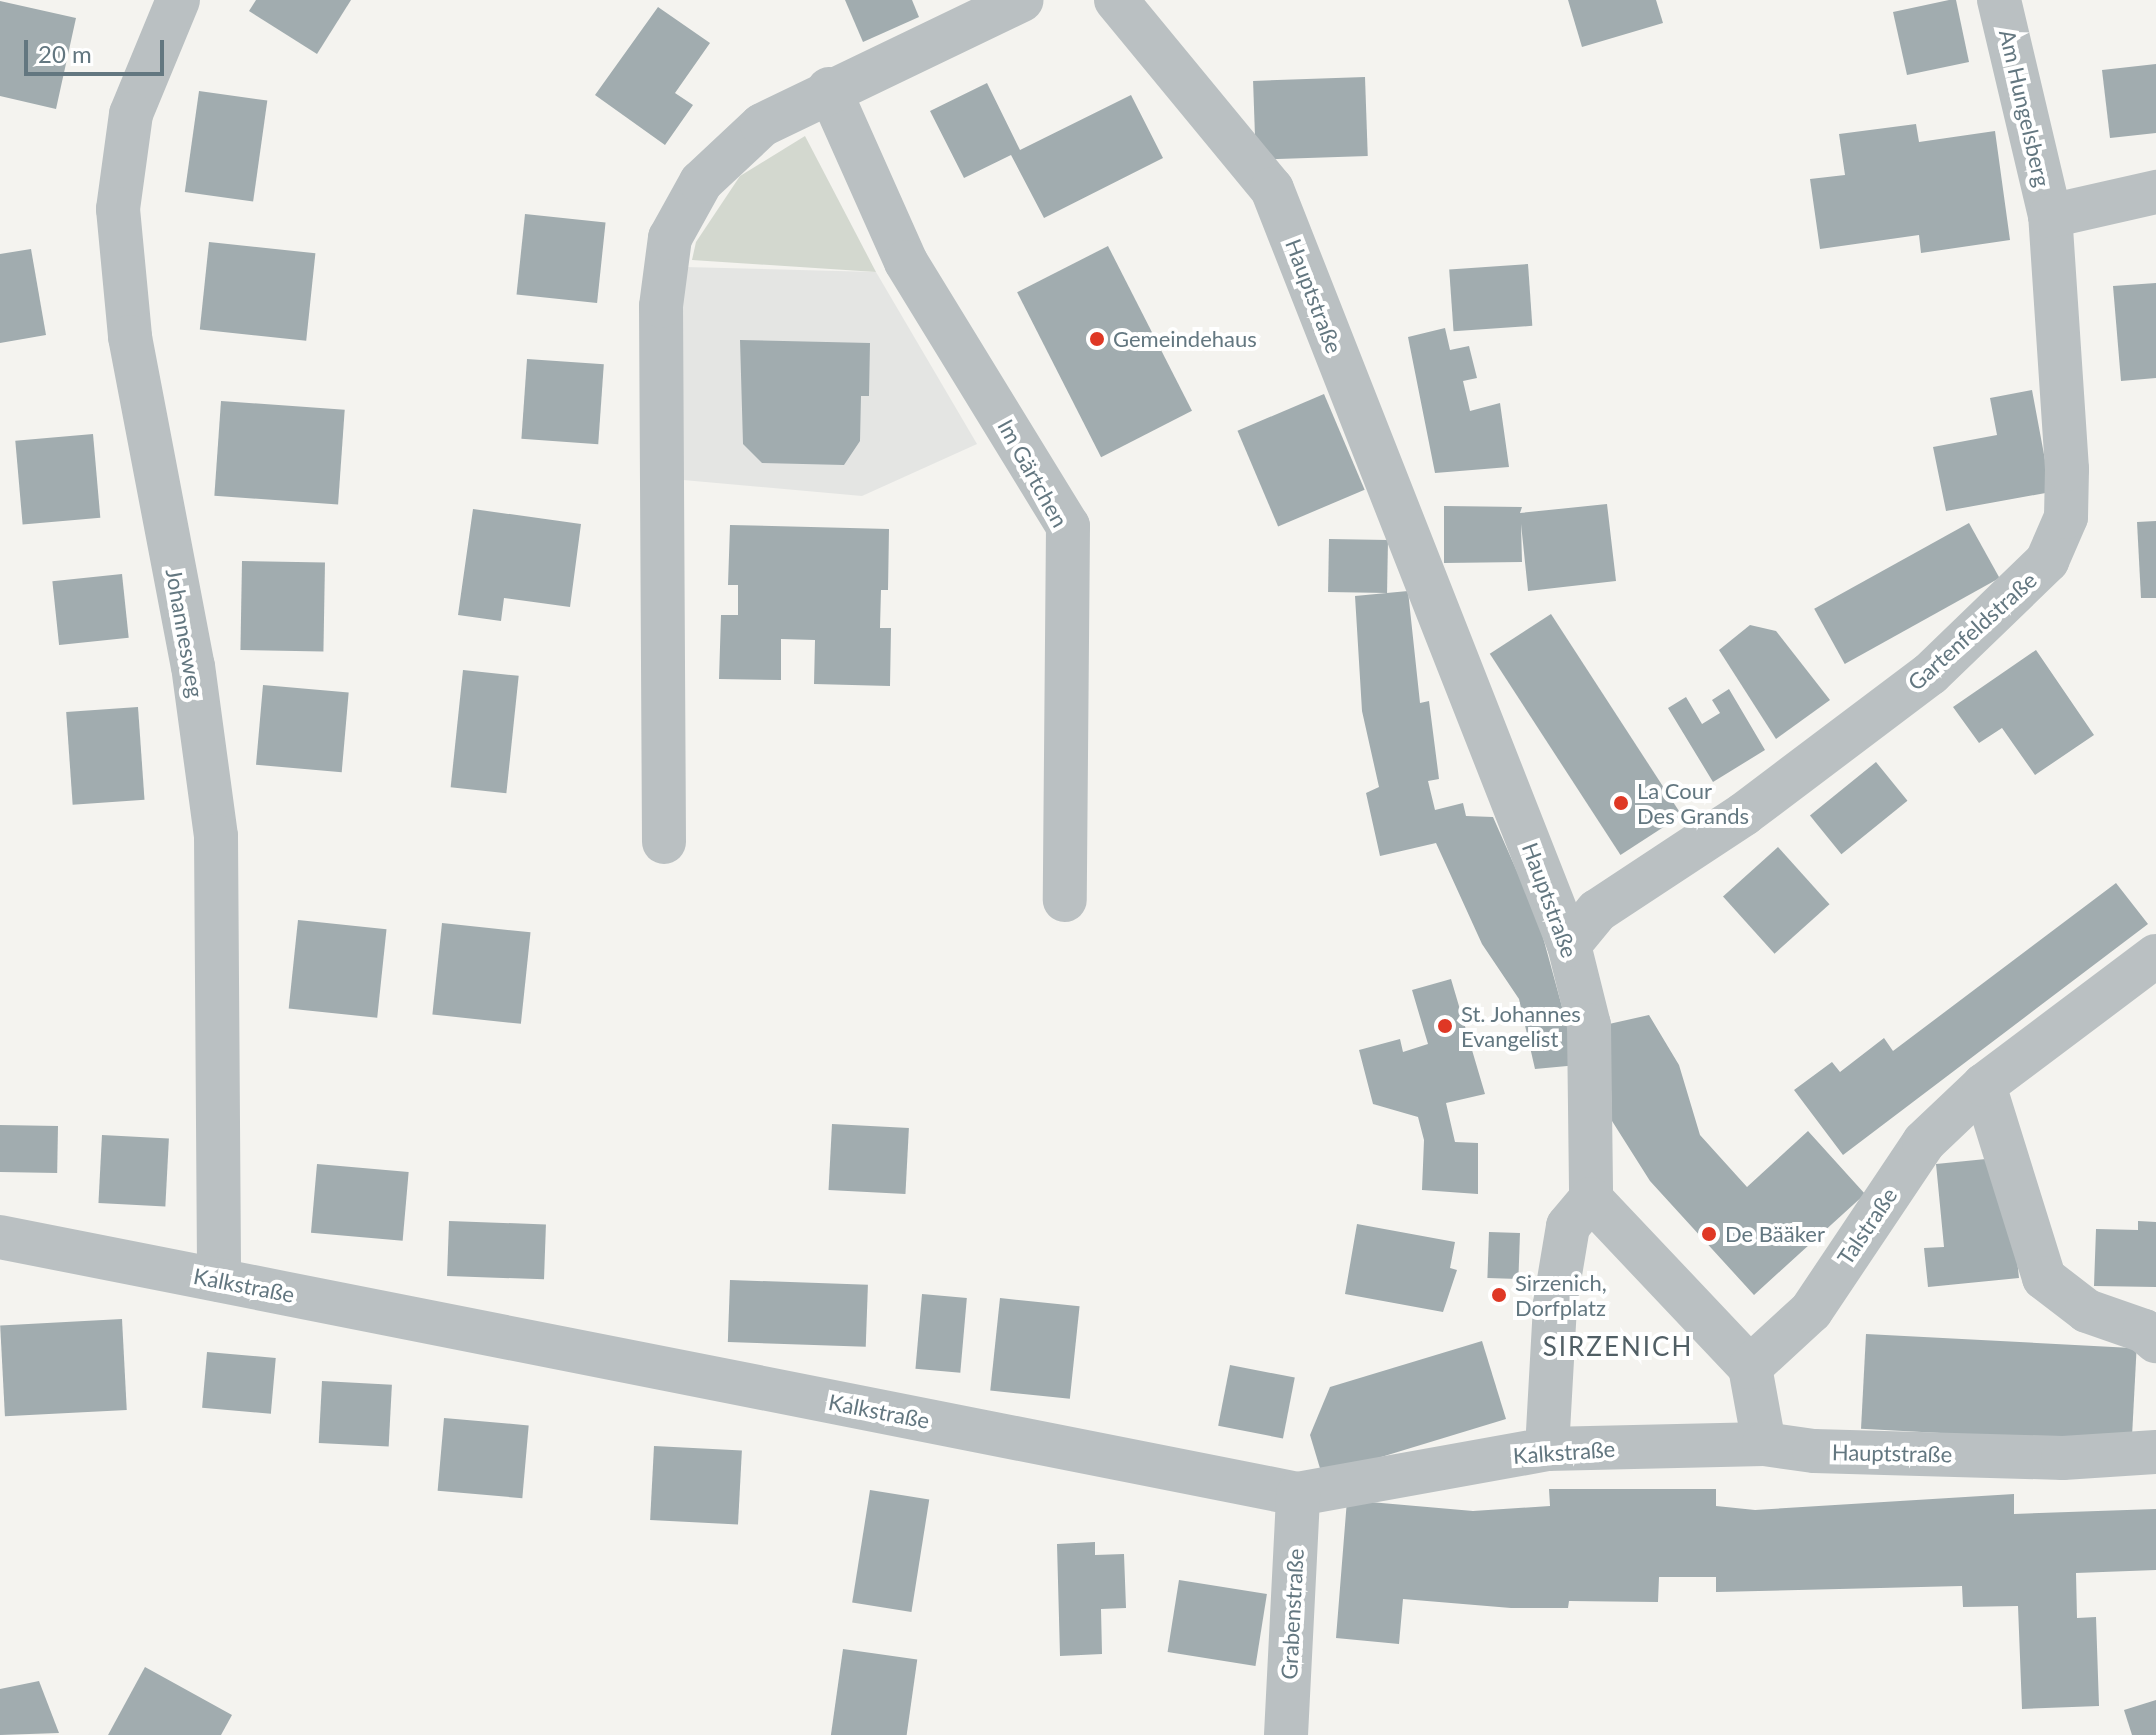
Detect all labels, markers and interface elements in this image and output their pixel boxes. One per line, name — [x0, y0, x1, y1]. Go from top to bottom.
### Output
scale bar — [28, 24, 168, 74]
street label: Am Hungelsberg — [1994, 27, 2056, 189]
text: 20 m — [38, 39, 92, 68]
street label: Hauptstraße — [1280, 235, 1348, 357]
place label: Gemeindehaus — [1113, 326, 1257, 352]
marker: Gemeindehaus — [1088, 330, 1106, 348]
street label: Im Gärtchen — [993, 414, 1073, 532]
street label: Johannesweg — [161, 566, 209, 700]
street label: Gartenfeldstraße — [1902, 566, 2042, 696]
place label: La Cour Des Grands — [1637, 777, 1749, 828]
marker: La Cour Des Grands — [1612, 794, 1630, 812]
street label: Hauptstraße — [1517, 839, 1583, 961]
place label: St. Johannes Evangelist — [1461, 1000, 1581, 1052]
marker: St. Johannes Evangelist — [1436, 1017, 1454, 1035]
street label: Talstraße — [1832, 1182, 1902, 1270]
place label: De Bääker — [1725, 1221, 1825, 1247]
marker: De Bääker — [1700, 1225, 1718, 1243]
street label: Kalkstraße — [191, 1262, 297, 1308]
place label: Sirzenich, Dorfplatz — [1515, 1269, 1607, 1320]
marker: Sirzenich, Dorfplatz — [1490, 1286, 1508, 1304]
district label: SIRZENICH — [1543, 1331, 1693, 1363]
street label: Kalkstraße — [826, 1388, 932, 1434]
street label: Kalkstraße — [1512, 1435, 1616, 1469]
street label: Hauptstraße — [1832, 1439, 1952, 1467]
street label: Grabenstraße — [1275, 1548, 1309, 1680]

